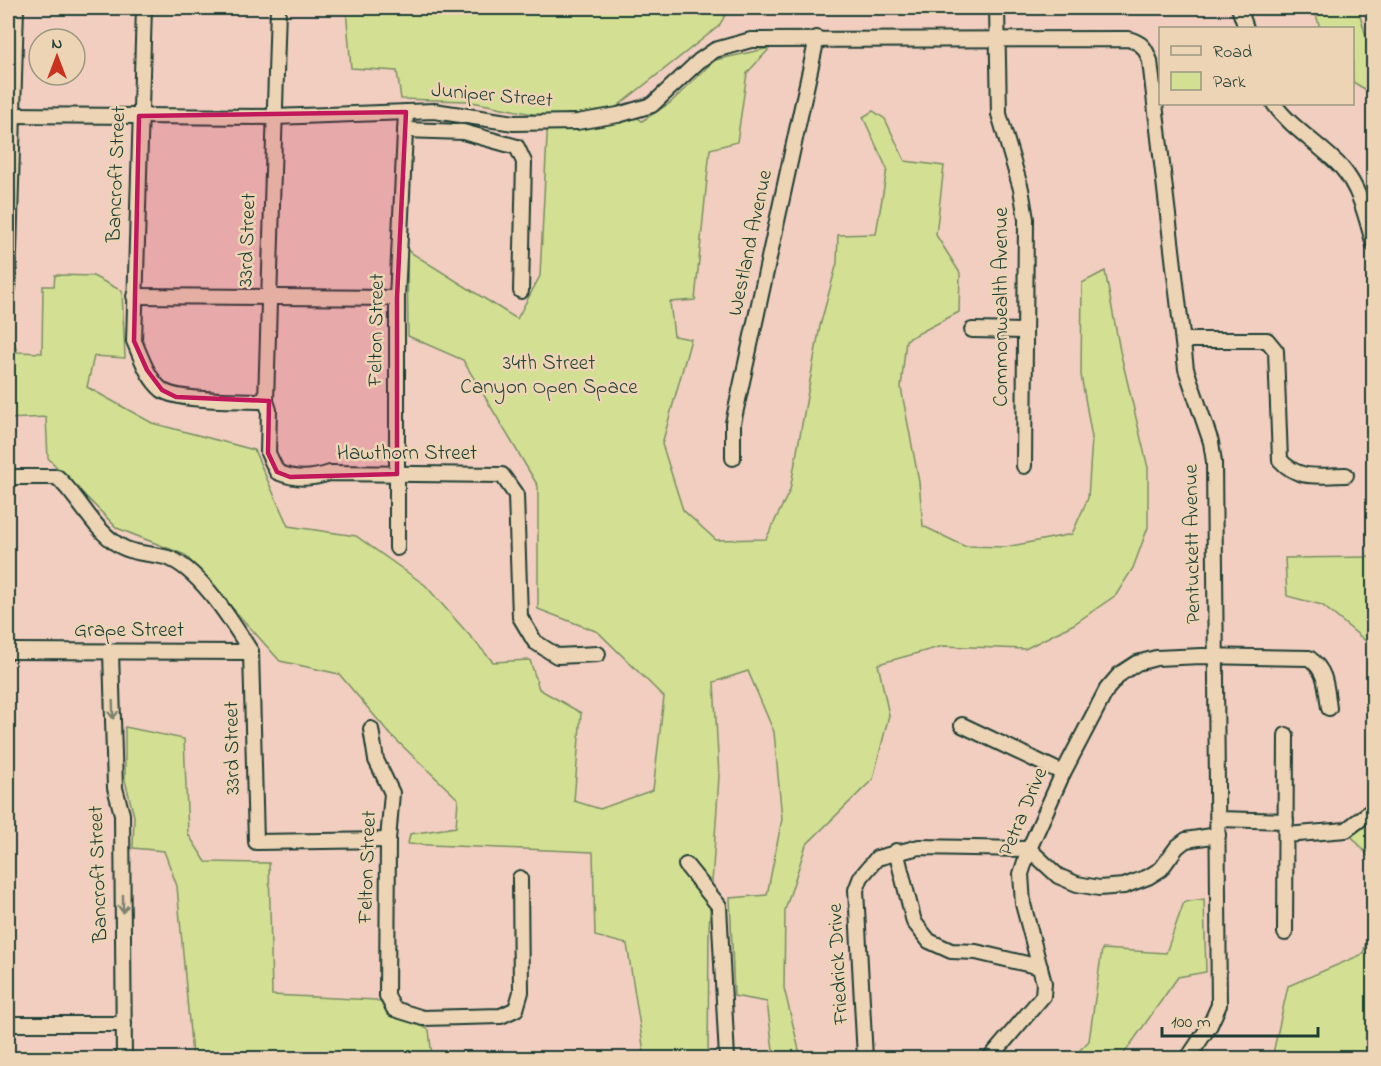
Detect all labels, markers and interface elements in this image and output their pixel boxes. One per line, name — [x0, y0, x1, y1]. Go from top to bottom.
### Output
north arrow — [27, 27, 87, 87]
legend — [1159, 27, 1354, 105]
text: N — [52, 32, 63, 56]
text: Road — [1213, 40, 1252, 66]
text: Park — [1213, 70, 1246, 96]
street label: Juniper Street — [430, 76, 554, 116]
street label: Bancroft Street — [100, 105, 134, 244]
street label: Westland Avenue — [721, 167, 781, 319]
street label: 33rd Street — [231, 193, 265, 287]
street label: Commonwealth Avenue — [987, 207, 1017, 407]
street label: Felton Street — [361, 273, 393, 388]
park label: 34th Street Canyon Open Space — [460, 349, 638, 405]
street label: Hawthorn Street — [337, 439, 477, 469]
street label: Pentuckett Avenue — [1177, 463, 1209, 624]
street label: Grape Street — [74, 616, 184, 646]
one-way arrow — [107, 700, 118, 720]
street label: 33rd Street — [217, 701, 249, 795]
street label: Petra Drive — [992, 762, 1056, 861]
street label: Bancroft Street — [82, 805, 116, 944]
street label: Felton Street — [351, 810, 385, 925]
one-way arrow — [117, 894, 129, 914]
street label: Friedrick Drive — [821, 902, 857, 1026]
scale bar — [1162, 1000, 1318, 1038]
text: 100 m — [1171, 1010, 1211, 1036]

